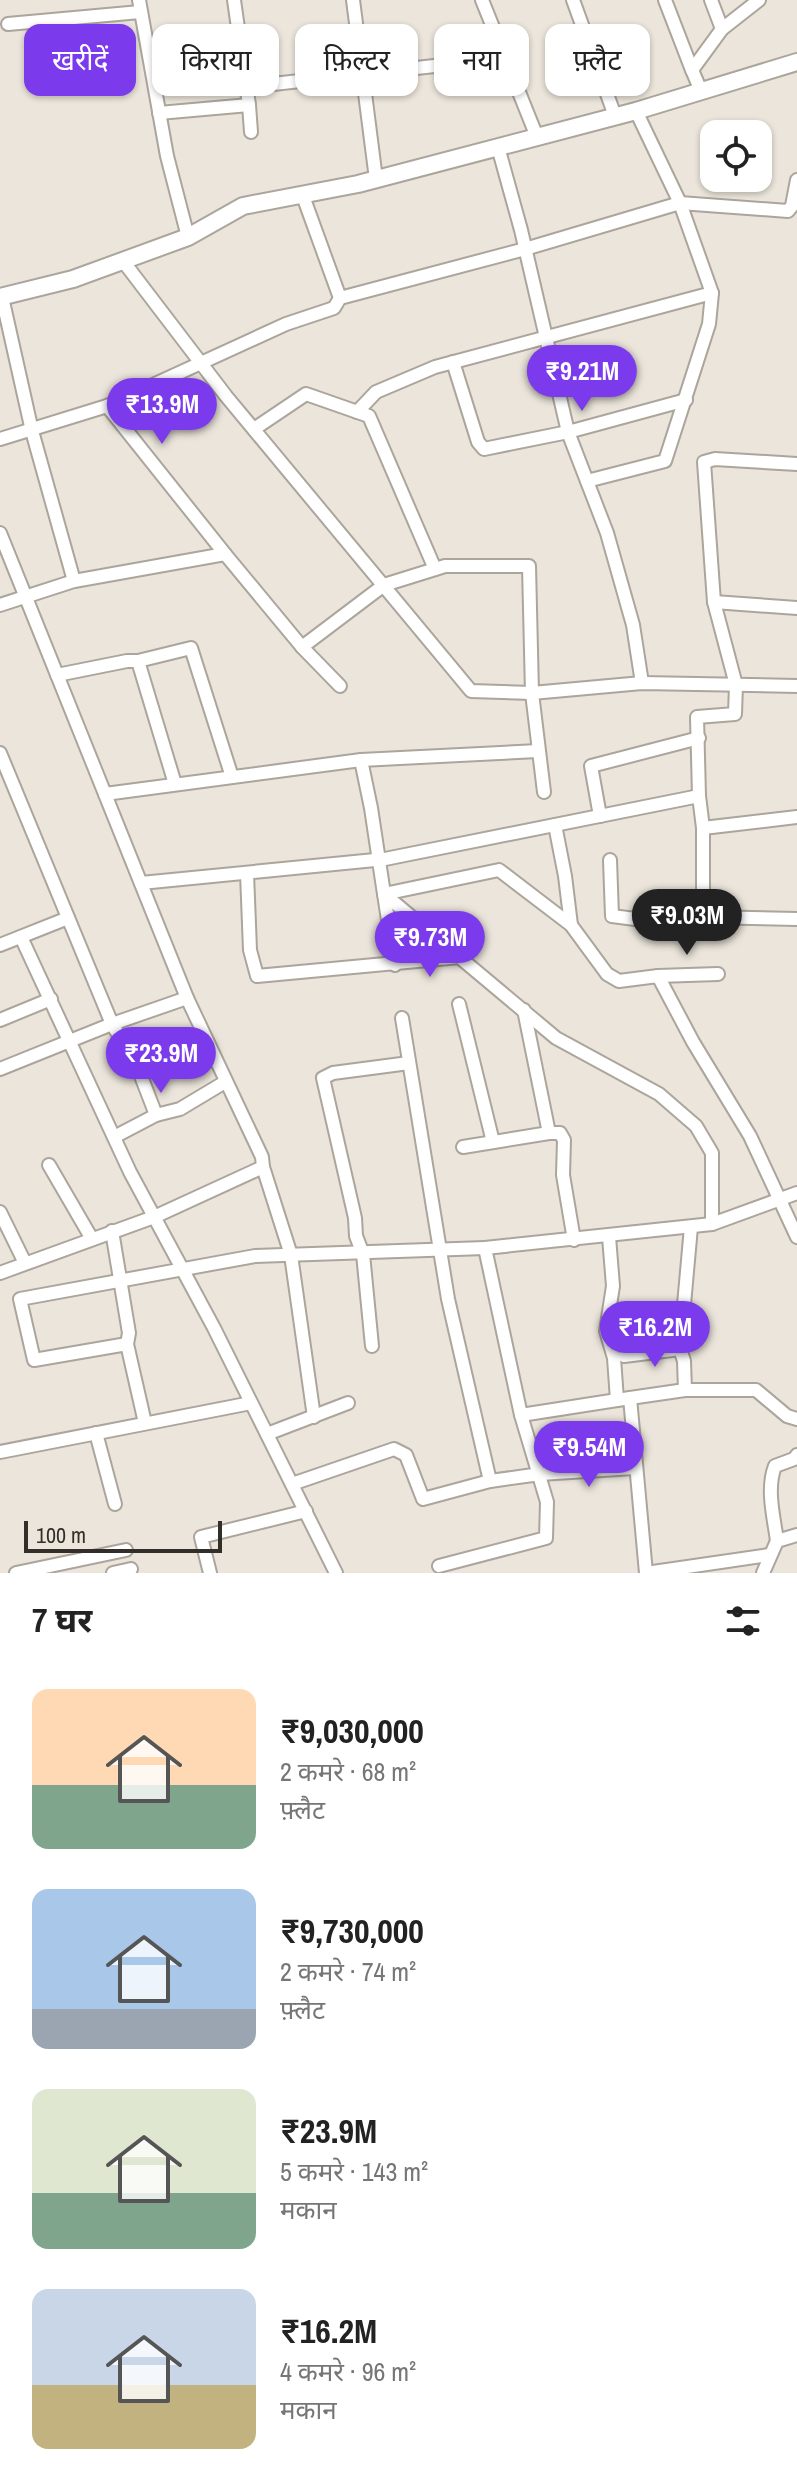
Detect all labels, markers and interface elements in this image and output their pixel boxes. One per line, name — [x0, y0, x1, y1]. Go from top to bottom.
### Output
chip: खरीदें — [24, 24, 136, 96]
chip: किराया — [152, 24, 279, 96]
chip: फ़िल्टर — [295, 24, 418, 96]
chip: नया — [434, 24, 529, 96]
chip: फ़्लैट — [545, 24, 650, 96]
map controls — [700, 120, 772, 192]
button: locate — [700, 120, 772, 192]
pin: ₹9.21M — [517, 345, 647, 413]
text: ₹9.21M — [545, 353, 619, 388]
pin: ₹13.9M — [97, 378, 227, 446]
text: ₹13.9M — [125, 386, 199, 421]
pin: ₹9.03M — [622, 889, 752, 957]
text: ₹9.03M — [650, 897, 724, 932]
pin: ₹9.73M — [365, 911, 495, 979]
text: ₹9.73M — [393, 919, 467, 954]
pin: ₹23.9M — [96, 1027, 226, 1095]
text: ₹23.9M — [124, 1035, 198, 1070]
pin: ₹16.2M — [590, 1301, 720, 1369]
text: ₹16.2M — [618, 1309, 692, 1344]
pin: ₹9.54M — [524, 1421, 654, 1489]
text: ₹9.54M — [552, 1429, 626, 1464]
scale bar — [24, 1517, 222, 1553]
text: 100 m — [36, 1520, 86, 1550]
text: 7 घर — [32, 1597, 92, 1643]
icon: filters — [721, 1599, 765, 1643]
text: ₹9,030,000 — [280, 1708, 424, 1754]
icon: home — [96, 1721, 192, 1817]
text: 2 कमरे · 68 m² — [280, 1754, 416, 1789]
text: फ़्लैट — [280, 1792, 325, 1827]
text: ₹9,730,000 — [280, 1908, 424, 1954]
icon: home — [96, 1921, 192, 2017]
text: 2 कमरे · 74 m² — [280, 1954, 416, 1989]
text: फ़्लैट — [280, 1992, 325, 2027]
text: ₹23.9M — [280, 2108, 377, 2154]
icon: home — [96, 2121, 192, 2217]
text: 5 कमरे · 143 m² — [280, 2154, 428, 2189]
text: मकान — [280, 2192, 337, 2227]
text: ₹16.2M — [280, 2308, 377, 2354]
icon: home — [96, 2321, 192, 2417]
text: 4 कमरे · 96 m² — [280, 2354, 416, 2389]
text: मकान — [280, 2392, 337, 2427]

